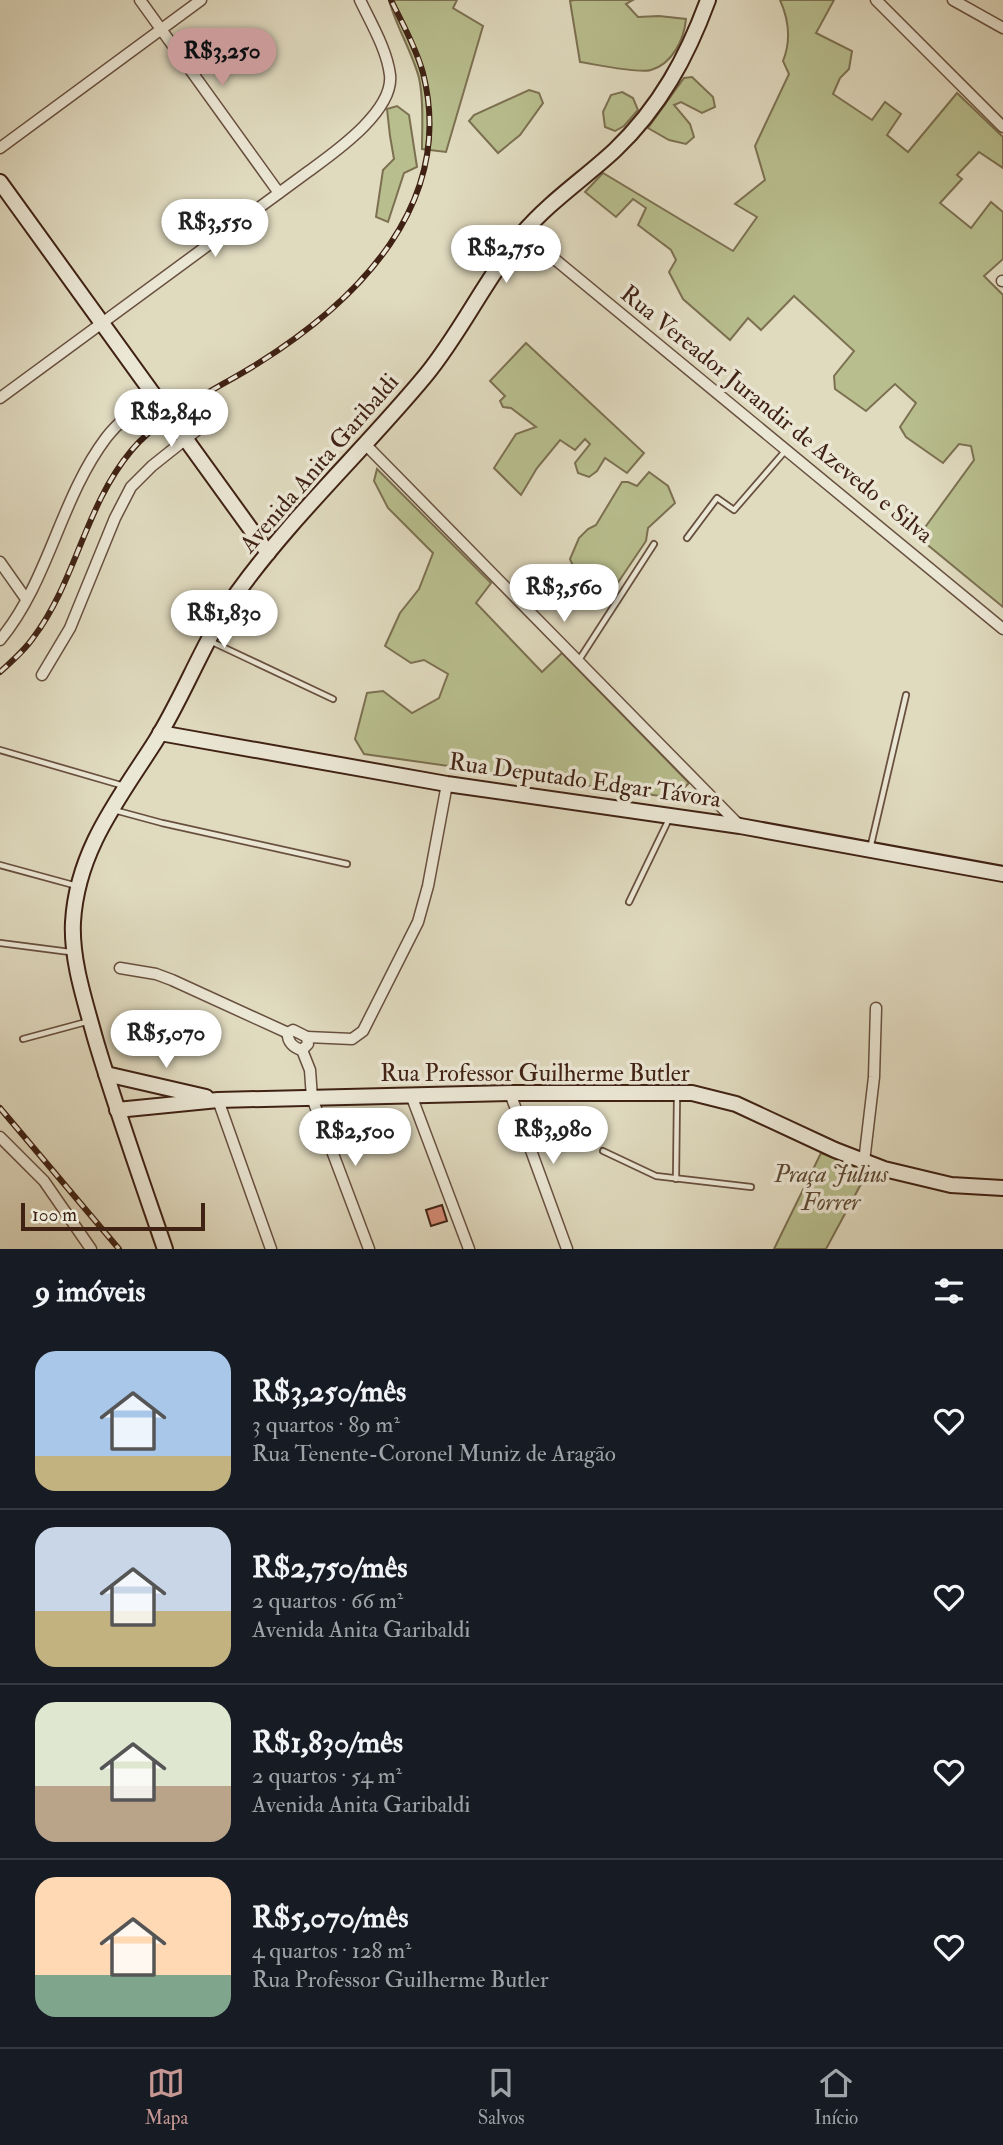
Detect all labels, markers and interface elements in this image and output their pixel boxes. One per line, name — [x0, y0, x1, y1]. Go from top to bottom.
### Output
pin: R$3,250 — [157, 28, 287, 88]
text: R$3,250 — [183, 36, 261, 65]
pin: R$3,550 — [150, 200, 280, 259]
text: R$3,550 — [177, 207, 253, 236]
pin: R$2,750 — [441, 226, 571, 285]
text: R$2,750 — [467, 233, 545, 262]
street label: Rua Vereador Jurandir de Azevedo e Silva — [614, 278, 940, 551]
street label: Avenida Anita Garibaldi — [232, 367, 406, 560]
pin: R$2,840 — [106, 390, 236, 449]
text: R$2,840 — [130, 397, 212, 426]
pin: R$3,560 — [499, 564, 629, 624]
text: R$3,560 — [526, 572, 602, 601]
pin: R$1,830 — [159, 590, 289, 650]
text: R$1,830 — [187, 598, 261, 627]
street label: Rua Deputado Edgar Távora — [447, 746, 724, 815]
pin: R$5,070 — [101, 1010, 231, 1070]
text: R$5,070 — [127, 1018, 205, 1047]
street label: Rua Professor Guilherme Butler — [380, 1058, 690, 1089]
pin: R$3,980 — [488, 1106, 618, 1166]
pin: R$2,500 — [290, 1108, 420, 1168]
text: R$3,980 — [514, 1114, 592, 1143]
text: R$2,500 — [315, 1116, 395, 1145]
park label: Praça Julius Forrer — [773, 1159, 888, 1218]
scale bar — [21, 1200, 205, 1232]
text: 100 m — [32, 1203, 77, 1227]
icon: filters — [930, 1272, 968, 1310]
text: 9 imóveis — [35, 1273, 146, 1310]
text: R$3,250/mês — [252, 1373, 406, 1410]
icon: home — [91, 1379, 175, 1463]
icon: heart — [930, 1402, 968, 1440]
text: 3 quartos · 89 m² — [252, 1410, 400, 1439]
text: Rua Tenente-Coronel Muniz de Aragão — [252, 1439, 616, 1468]
text: R$2,750/mês — [252, 1549, 408, 1586]
icon: home — [91, 1555, 175, 1639]
icon: heart — [930, 1578, 968, 1616]
text: 2 quartos · 66 m² — [252, 1586, 403, 1615]
text: Avenida Anita Garibaldi — [252, 1615, 470, 1644]
text: R$1,830/mês — [252, 1724, 403, 1761]
icon: home — [91, 1730, 175, 1814]
icon: heart — [930, 1753, 968, 1791]
text: 2 quartos · 54 m² — [252, 1761, 402, 1790]
text: Avenida Anita Garibaldi — [252, 1790, 470, 1819]
text: R$5,070/mês — [252, 1899, 409, 1936]
icon: home — [91, 1905, 175, 1989]
icon: heart — [930, 1928, 968, 1966]
text: 4 quartos · 128 m² — [252, 1936, 412, 1965]
text: Rua Professor Guilherme Butler — [252, 1965, 549, 1994]
tab: Mapa — [145, 2064, 188, 2130]
tab: Salvos — [478, 2064, 525, 2130]
tab: Início — [814, 2064, 858, 2130]

